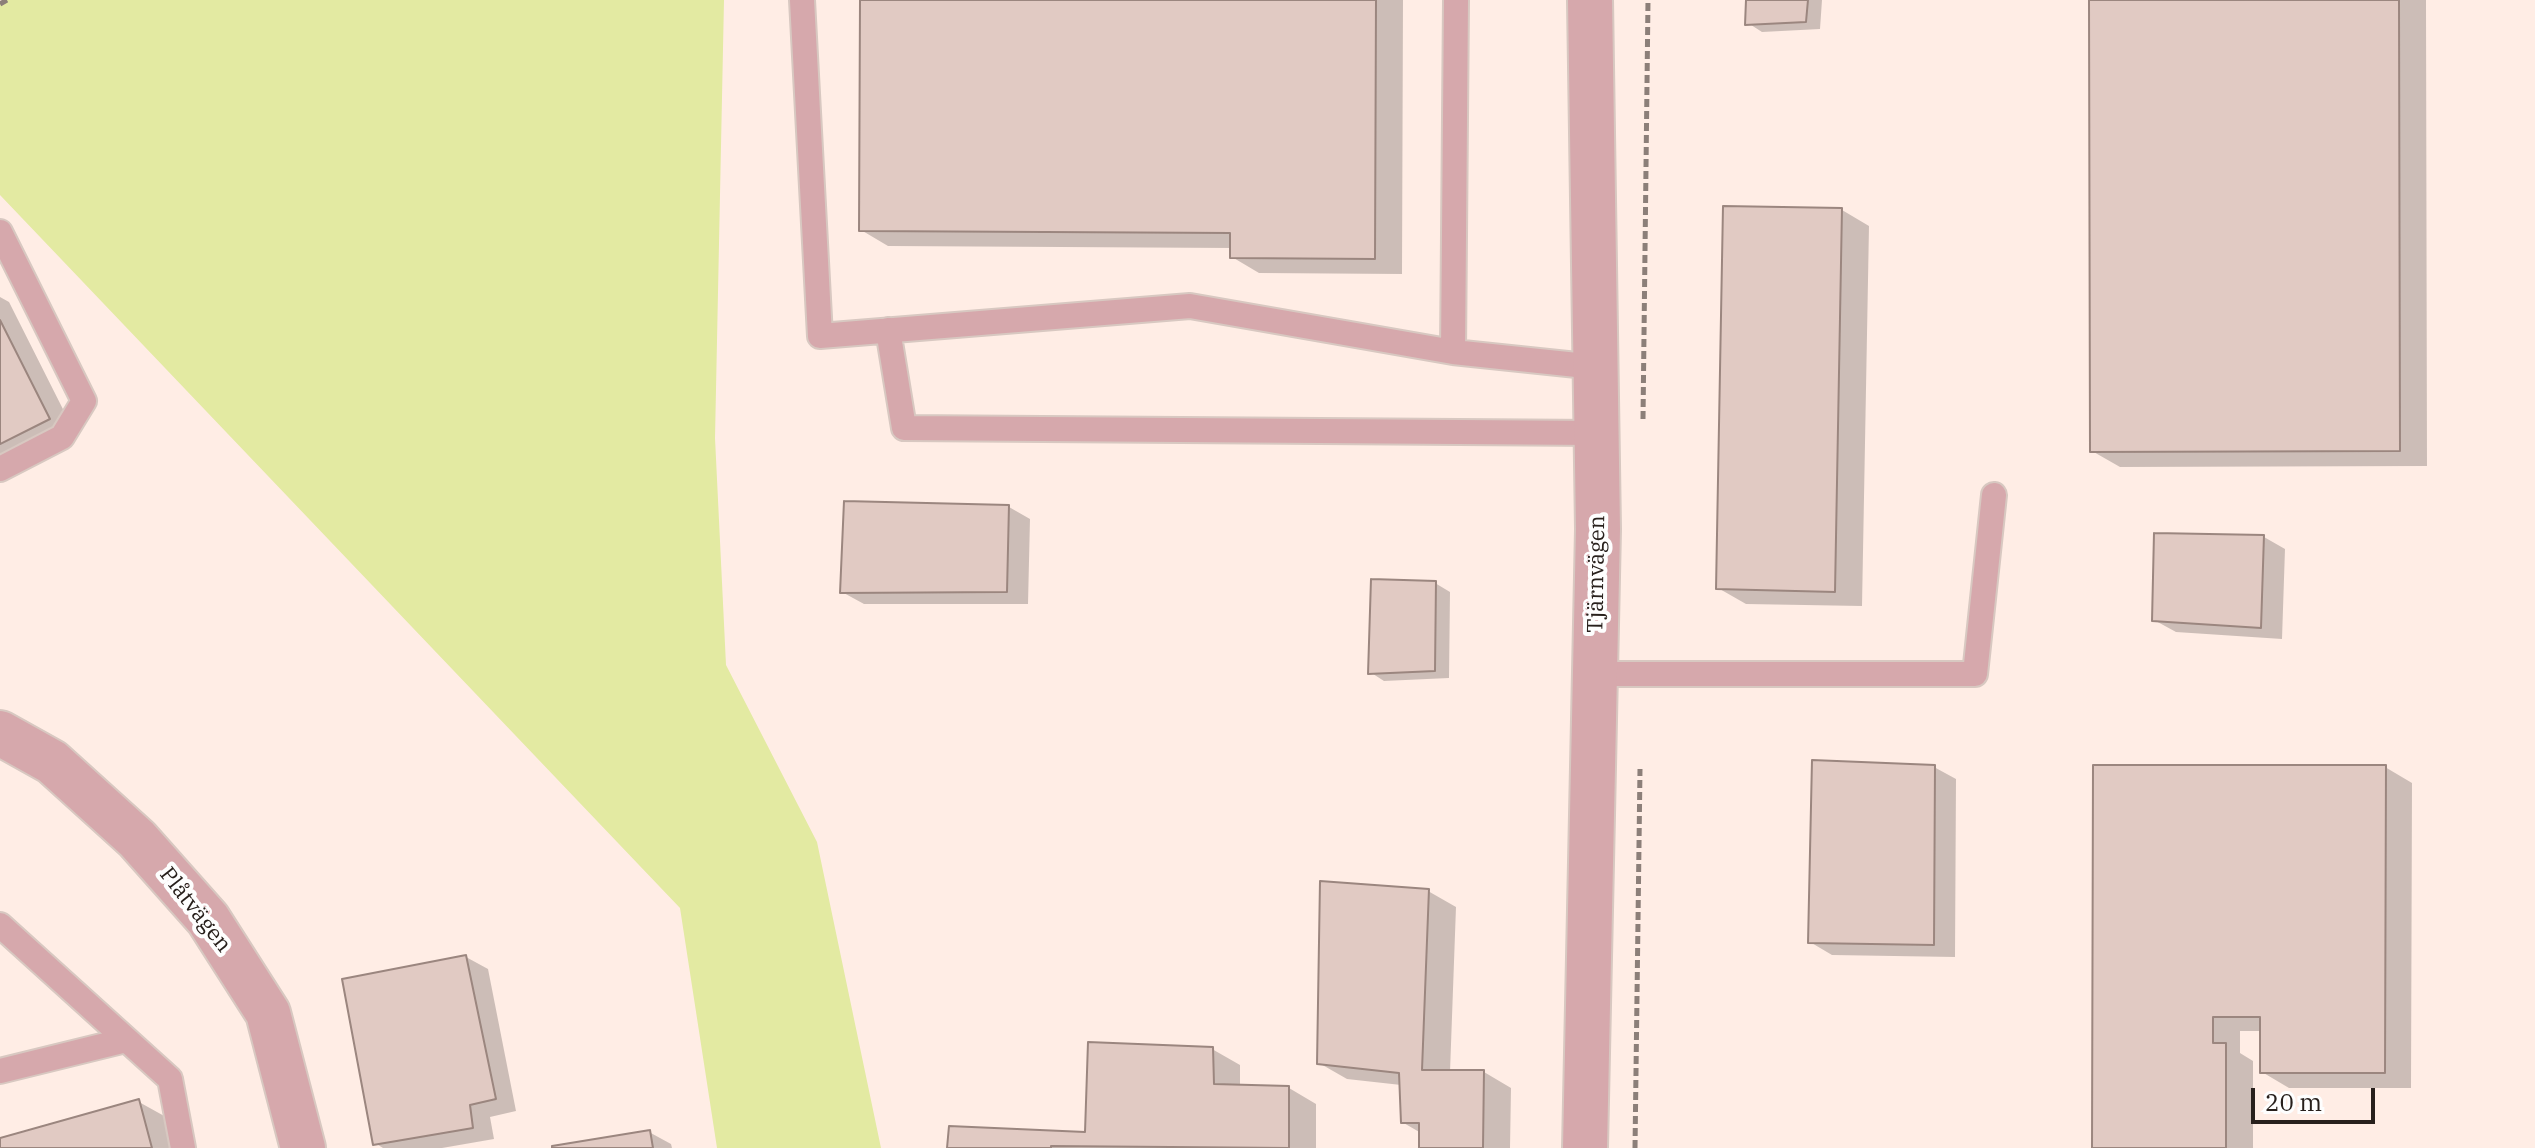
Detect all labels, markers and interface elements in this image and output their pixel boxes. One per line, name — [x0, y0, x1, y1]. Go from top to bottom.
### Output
street label: Tjärnvägen — [1583, 515, 1611, 633]
street label: Plåtvägen — [154, 862, 236, 958]
scale bar — [2255, 1072, 2379, 1122]
text: 20 m — [2265, 1086, 2322, 1118]

